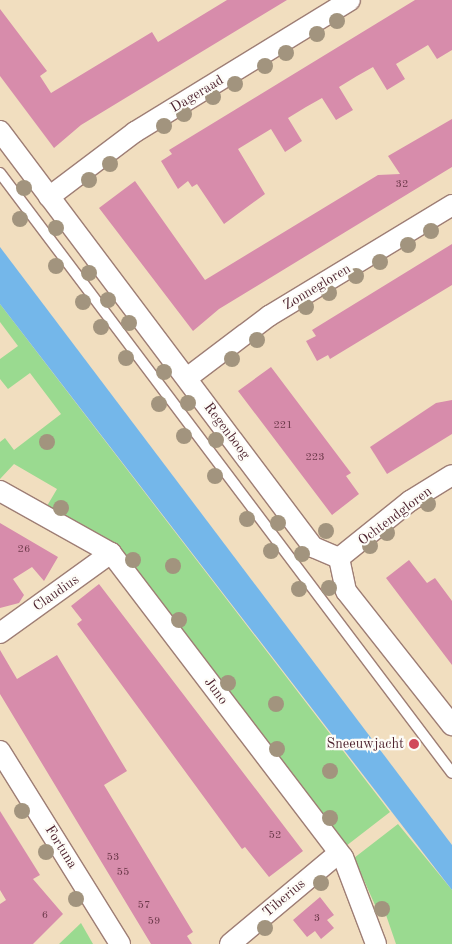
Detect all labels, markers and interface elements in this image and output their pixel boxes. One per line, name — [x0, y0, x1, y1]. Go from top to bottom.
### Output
street label: Dageraad — [168, 72, 226, 116]
house number: 32 — [396, 178, 408, 192]
street label: Zonnegloren — [280, 260, 354, 314]
street label: Regenboog — [200, 399, 254, 463]
house number: 221 — [273, 419, 293, 433]
house number: 223 — [305, 451, 325, 465]
street label: Ochtendgloren — [355, 483, 435, 549]
house number: 26 — [18, 543, 30, 557]
street label: Claudius — [30, 571, 82, 615]
street label: Juno — [200, 674, 232, 708]
place label: Sneeuwjacht — [327, 736, 404, 752]
marker: Sneeuwjacht — [408, 738, 420, 750]
street label: Fortuna — [41, 822, 81, 872]
house number: 52 — [269, 829, 281, 843]
house number: 53 — [107, 851, 119, 865]
house number: 55 — [117, 866, 129, 880]
street label: Tiberius — [259, 875, 309, 921]
house number: 57 — [138, 899, 150, 913]
house number: 6 — [42, 909, 48, 923]
house number: 3 — [314, 912, 320, 926]
house number: 59 — [148, 915, 160, 929]

